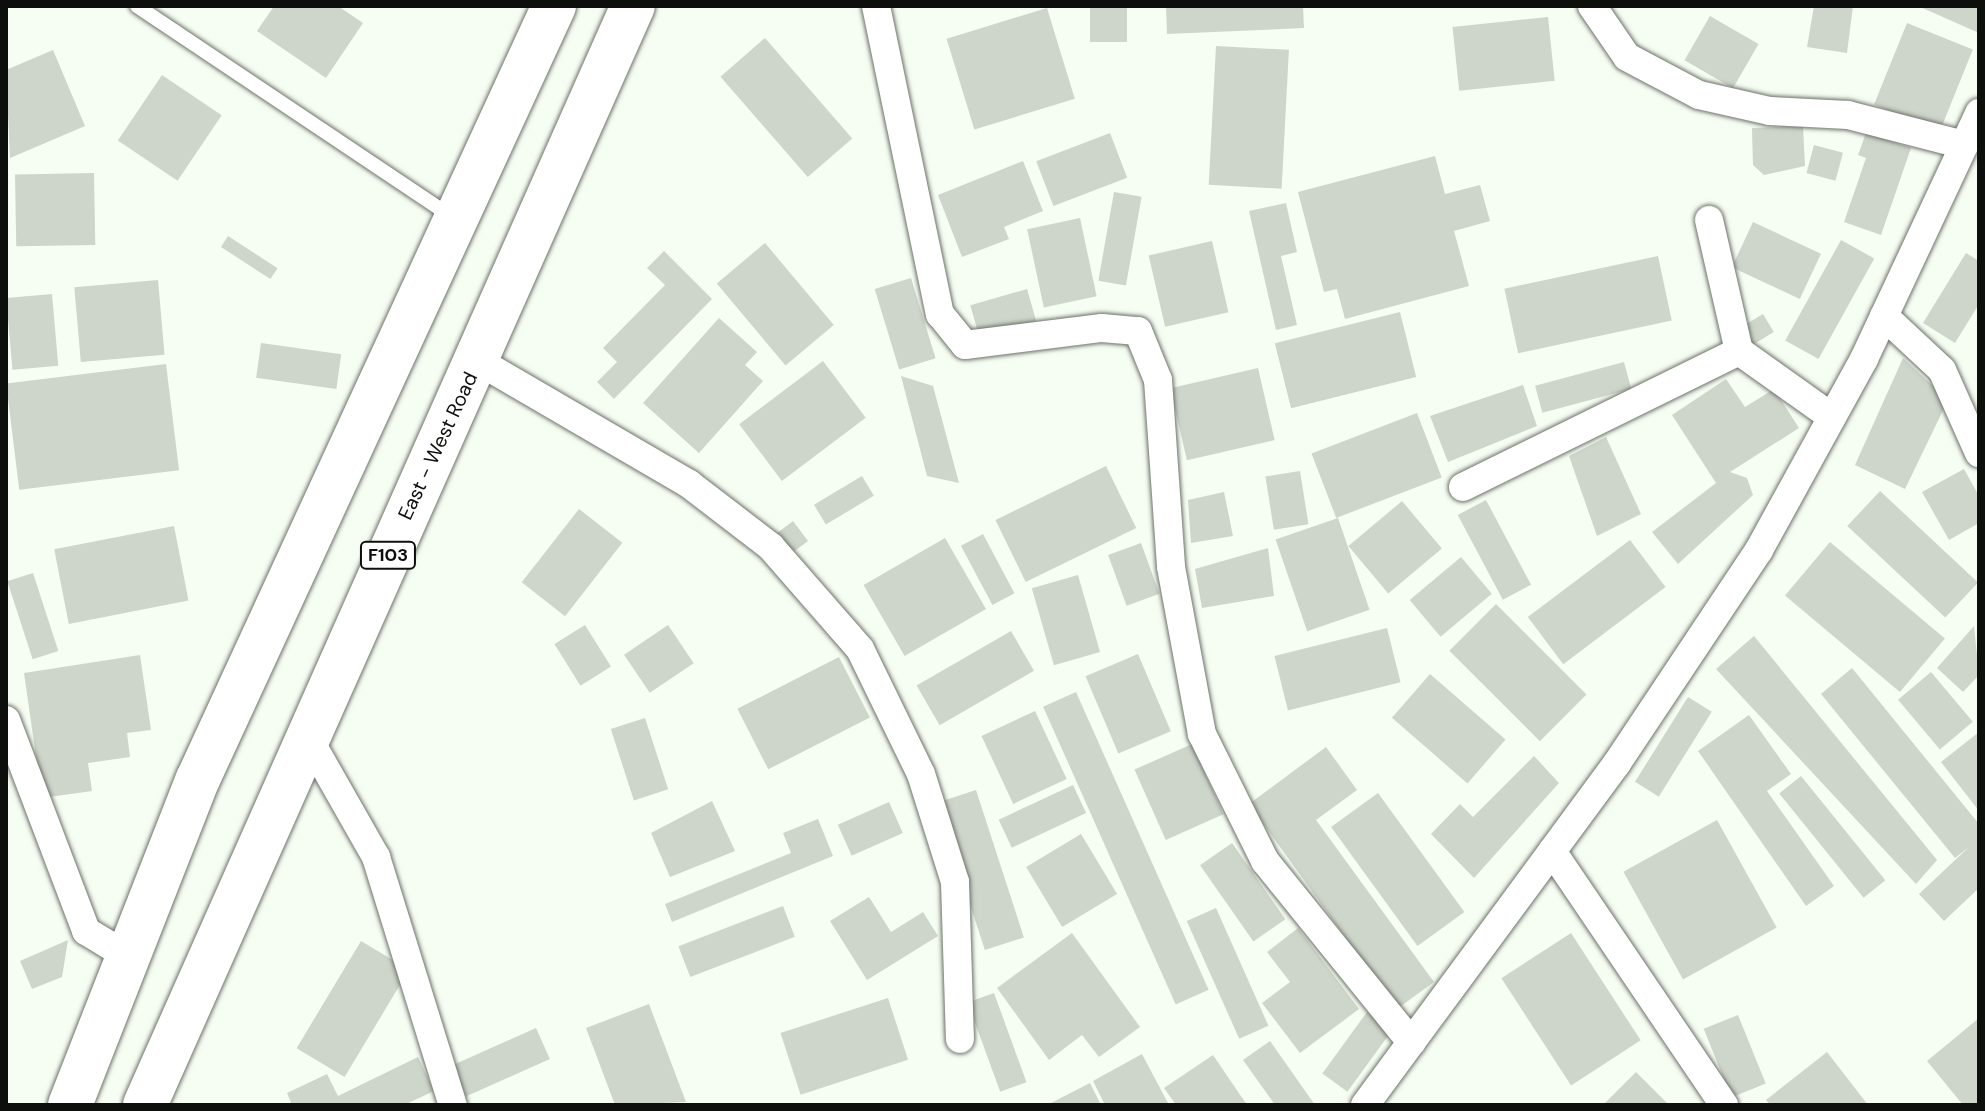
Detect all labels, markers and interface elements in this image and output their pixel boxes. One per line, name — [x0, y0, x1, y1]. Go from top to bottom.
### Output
street label: East - West Road — [393, 368, 483, 524]
road number: F103 — [358, 541, 418, 569]

